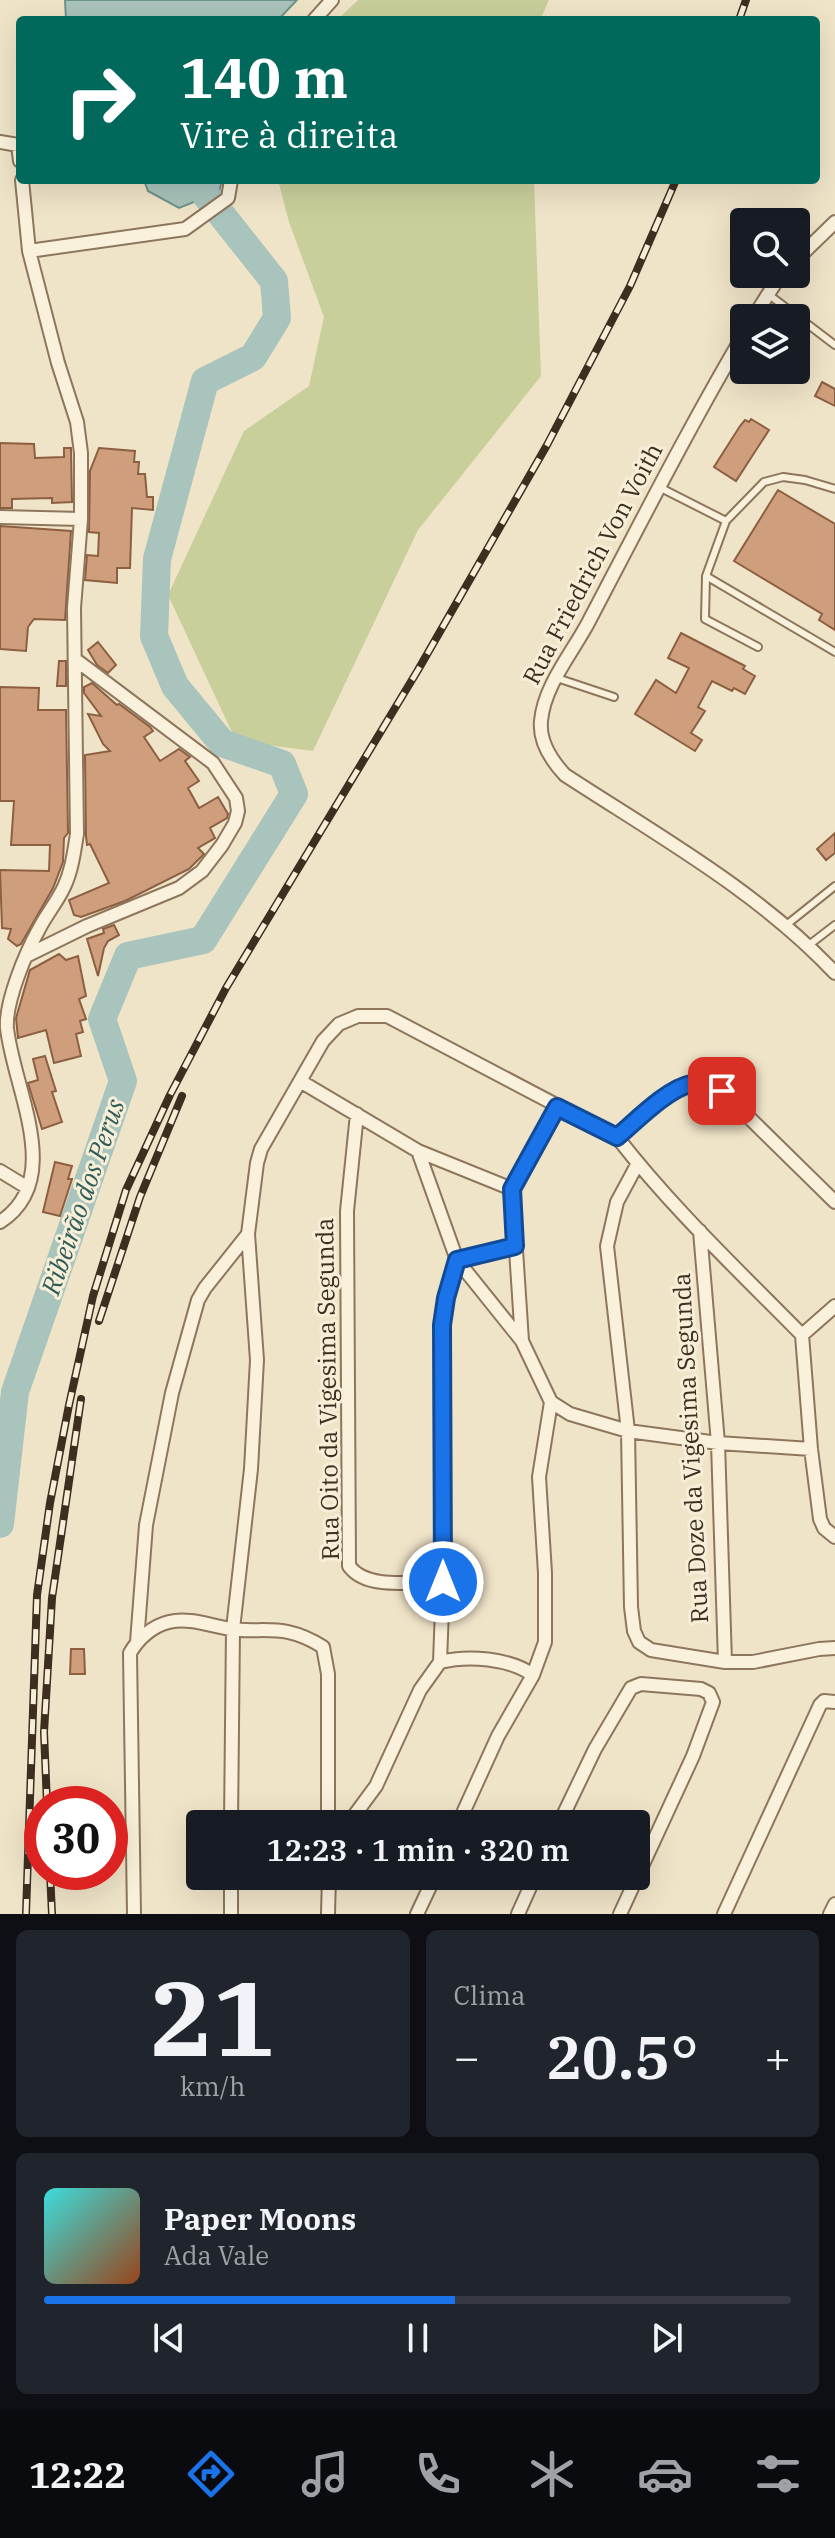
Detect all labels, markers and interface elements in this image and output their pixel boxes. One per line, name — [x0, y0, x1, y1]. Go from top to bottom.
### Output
text: 140 m — [180, 41, 348, 113]
icon: right — [48, 48, 152, 152]
text: Vire à direita — [180, 111, 398, 158]
map controls — [730, 208, 810, 384]
button: search — [730, 208, 810, 288]
button: layers — [730, 304, 810, 384]
street label: Rua Friedrich Von Voith — [515, 437, 669, 690]
pin — [688, 1057, 756, 1125]
icon: arrive — [700, 1069, 744, 1113]
water label: Ribeirão dos Perus — [32, 1094, 132, 1300]
street label: Rua Oito da Vigesima Segunda — [308, 1217, 346, 1561]
street label: Rua Doze da Vigesima Segunda — [665, 1272, 715, 1624]
position arrow — [401, 1540, 485, 1624]
speed limit sign: 30 — [24, 1786, 128, 1890]
text: 12:23 · 1 min · 320 m — [267, 1830, 569, 1869]
text: 21 — [150, 1949, 275, 2085]
text: Clima — [454, 1978, 525, 2012]
text: 20.5° — [546, 2017, 699, 2096]
text: − — [454, 2028, 480, 2085]
text: + — [765, 2028, 791, 2085]
text: km/h — [180, 2069, 246, 2103]
text: Paper Moons — [164, 2199, 356, 2238]
text: Ada Vale — [164, 2238, 269, 2272]
icon: previous — [147, 2316, 191, 2360]
icon: pause — [396, 2316, 440, 2360]
icon: next — [645, 2316, 689, 2360]
icon: directions — [183, 2446, 239, 2502]
icon: music — [297, 2446, 353, 2502]
icon: phone — [410, 2446, 466, 2502]
icon: climate — [524, 2446, 580, 2502]
icon: car — [637, 2446, 693, 2502]
icon: filters — [750, 2446, 806, 2502]
text: 12:22 — [29, 2451, 126, 2498]

